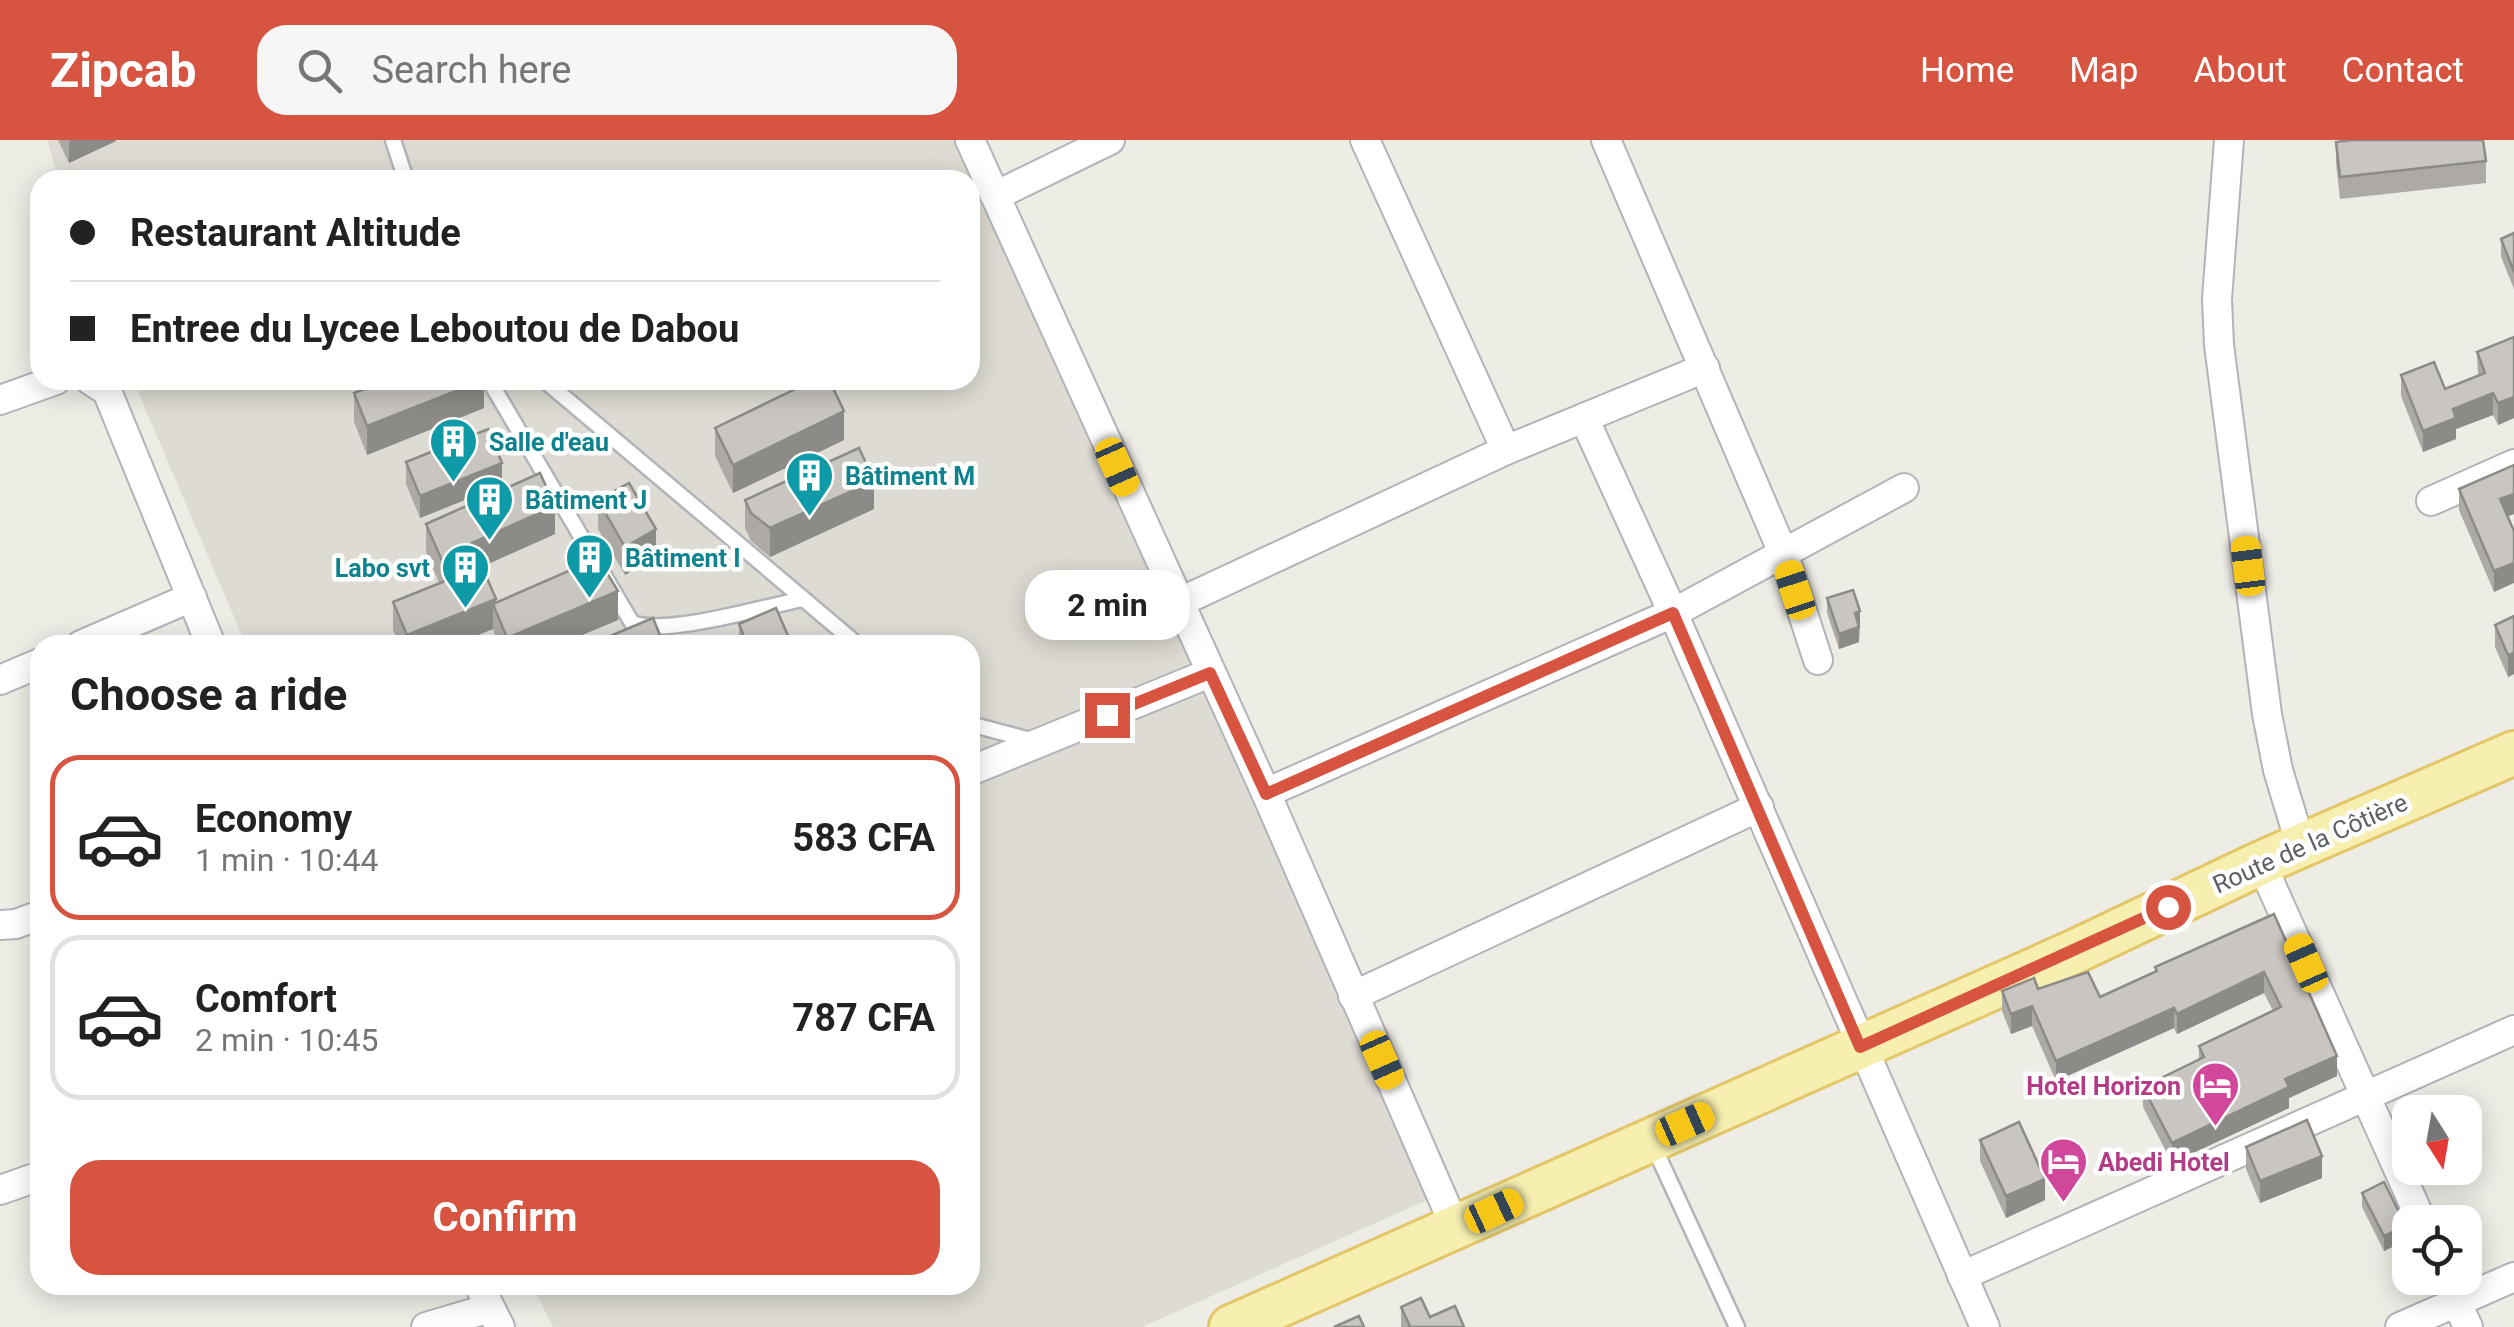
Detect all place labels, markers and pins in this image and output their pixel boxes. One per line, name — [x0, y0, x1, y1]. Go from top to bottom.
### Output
building icon: Salle d'eau — [428, 416, 480, 484]
place label: Salle d'eau — [489, 428, 609, 457]
building icon: Bâtiment M — [784, 450, 836, 518]
place label: Bâtiment M — [845, 462, 975, 491]
building icon: Bâtiment J — [464, 474, 516, 542]
place label: Bâtiment J — [525, 486, 647, 515]
building icon: Bâtiment I — [564, 532, 616, 600]
building icon: Labo svt — [439, 542, 491, 610]
place label: Bâtiment I — [625, 544, 741, 573]
place label: Labo svt — [335, 554, 430, 583]
hotel icon: Hotel Horizon — [2190, 1060, 2242, 1128]
place label: Hotel Horizon — [2026, 1072, 2181, 1101]
hotel icon: Abedi Hotel — [2037, 1136, 2089, 1204]
place label: Abedi Hotel — [2098, 1148, 2230, 1177]

